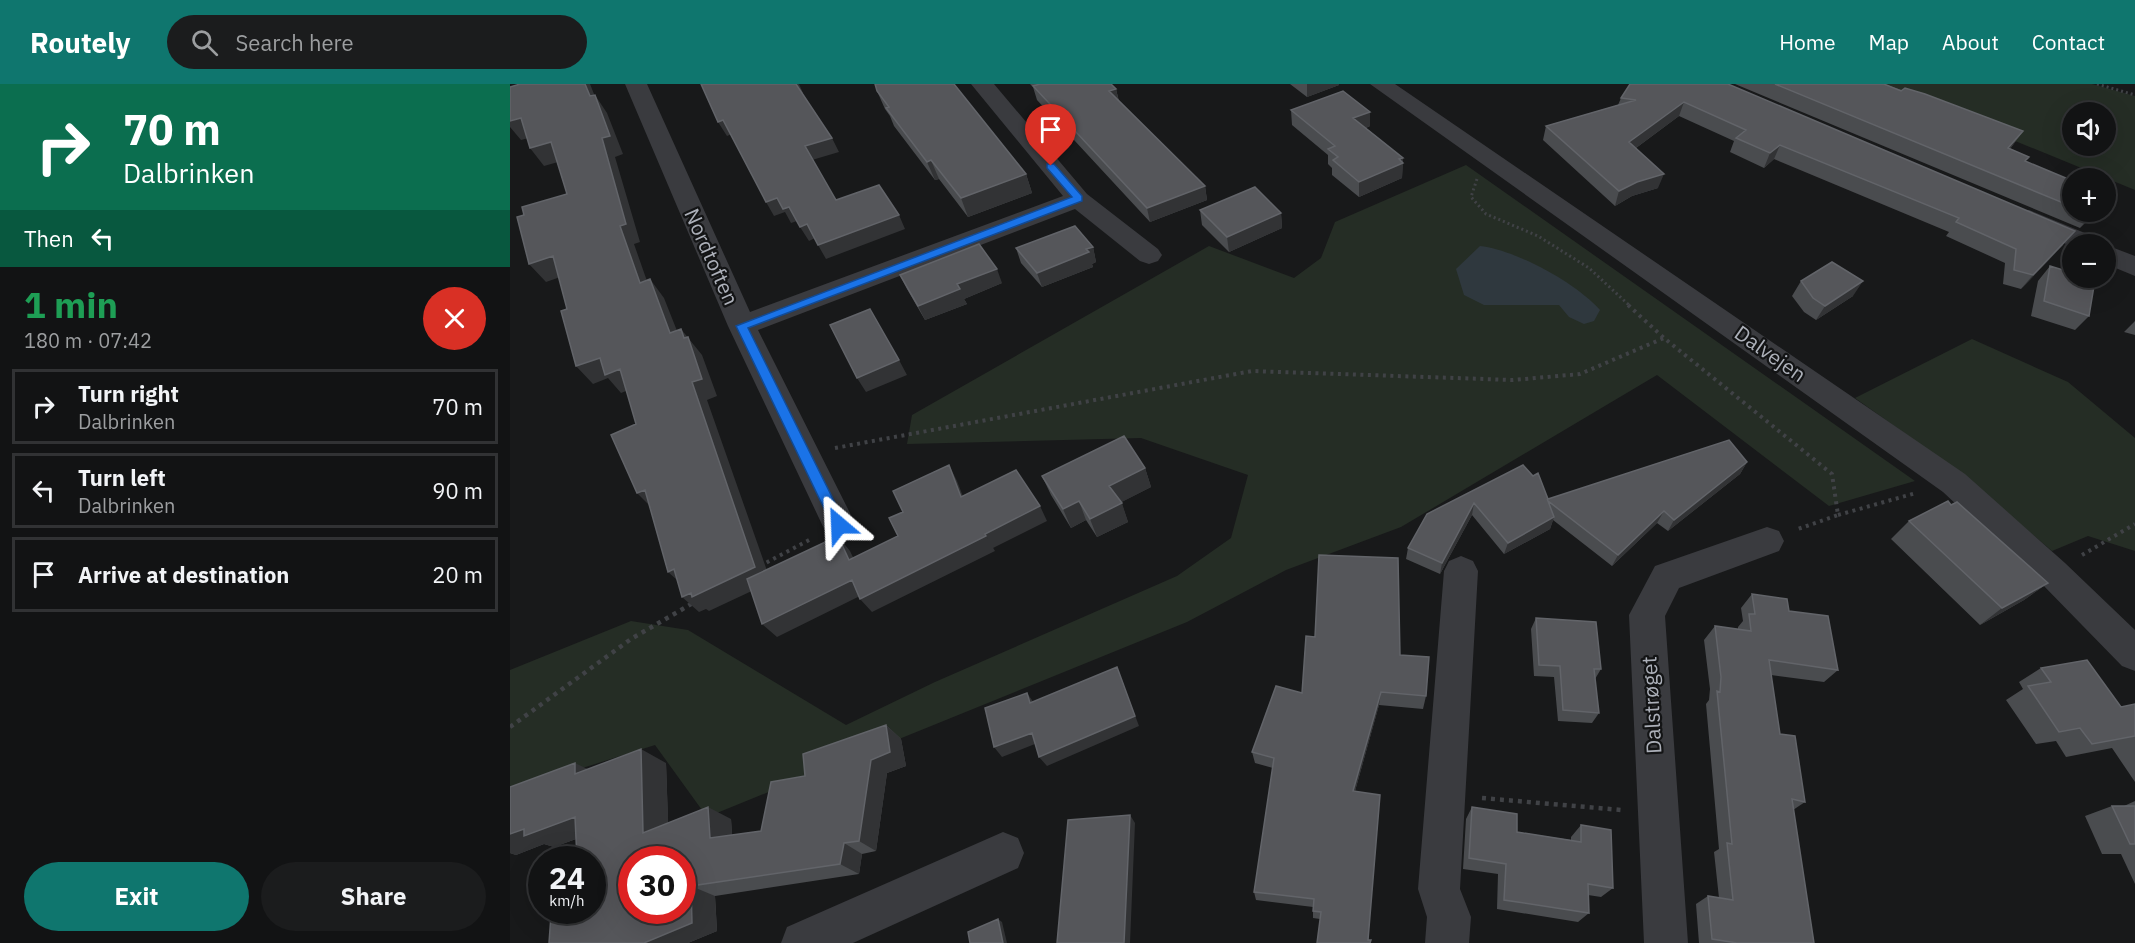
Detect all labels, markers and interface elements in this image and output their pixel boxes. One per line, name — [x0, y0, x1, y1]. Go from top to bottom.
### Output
search box — [167, 15, 587, 69]
text: Routely — [30, 24, 131, 61]
icon: search — [188, 26, 221, 59]
text: Search here — [236, 28, 354, 57]
text: Home — [1779, 28, 1836, 56]
text: Map — [1869, 28, 1909, 56]
text: About — [1942, 28, 1999, 56]
text: Contact — [2032, 28, 2105, 56]
text: 70 m — [123, 102, 221, 157]
map controls — [2062, 102, 2116, 288]
button: sound — [2062, 102, 2116, 156]
pin — [1025, 104, 1076, 166]
icon: right — [24, 108, 102, 186]
icon: arrive — [1034, 113, 1067, 146]
text: Dalbrinken — [123, 155, 254, 190]
button: + — [2062, 168, 2116, 222]
street label: Nordtoften — [678, 204, 746, 309]
icon: left — [86, 222, 119, 255]
text: Then — [24, 224, 74, 253]
button: − — [2062, 234, 2116, 288]
text: 1 min — [24, 281, 118, 328]
button: close — [423, 287, 486, 350]
street label: Dalvejen — [1729, 318, 1812, 388]
text: 180 m · 07:42 — [24, 327, 152, 354]
text: Turn right — [78, 379, 179, 408]
icon: right — [27, 390, 60, 423]
text: 70 m — [432, 392, 483, 421]
text: Dalbrinken — [78, 408, 175, 435]
text: Turn left — [78, 463, 166, 492]
icon: left — [27, 474, 60, 507]
text: 90 m — [432, 476, 483, 505]
text: Dalbrinken — [78, 492, 175, 519]
position arrow — [807, 493, 871, 557]
icon: arrive — [27, 558, 60, 591]
text: Arrive at destination — [78, 560, 289, 589]
text: 20 m — [432, 560, 483, 589]
street label: Dalstrøget — [1634, 655, 1668, 755]
speed limit sign: 30 — [618, 846, 696, 924]
text: 24 — [549, 858, 585, 897]
button: Exit — [24, 862, 249, 931]
button: Share — [261, 862, 486, 931]
text: km/h — [549, 891, 585, 910]

